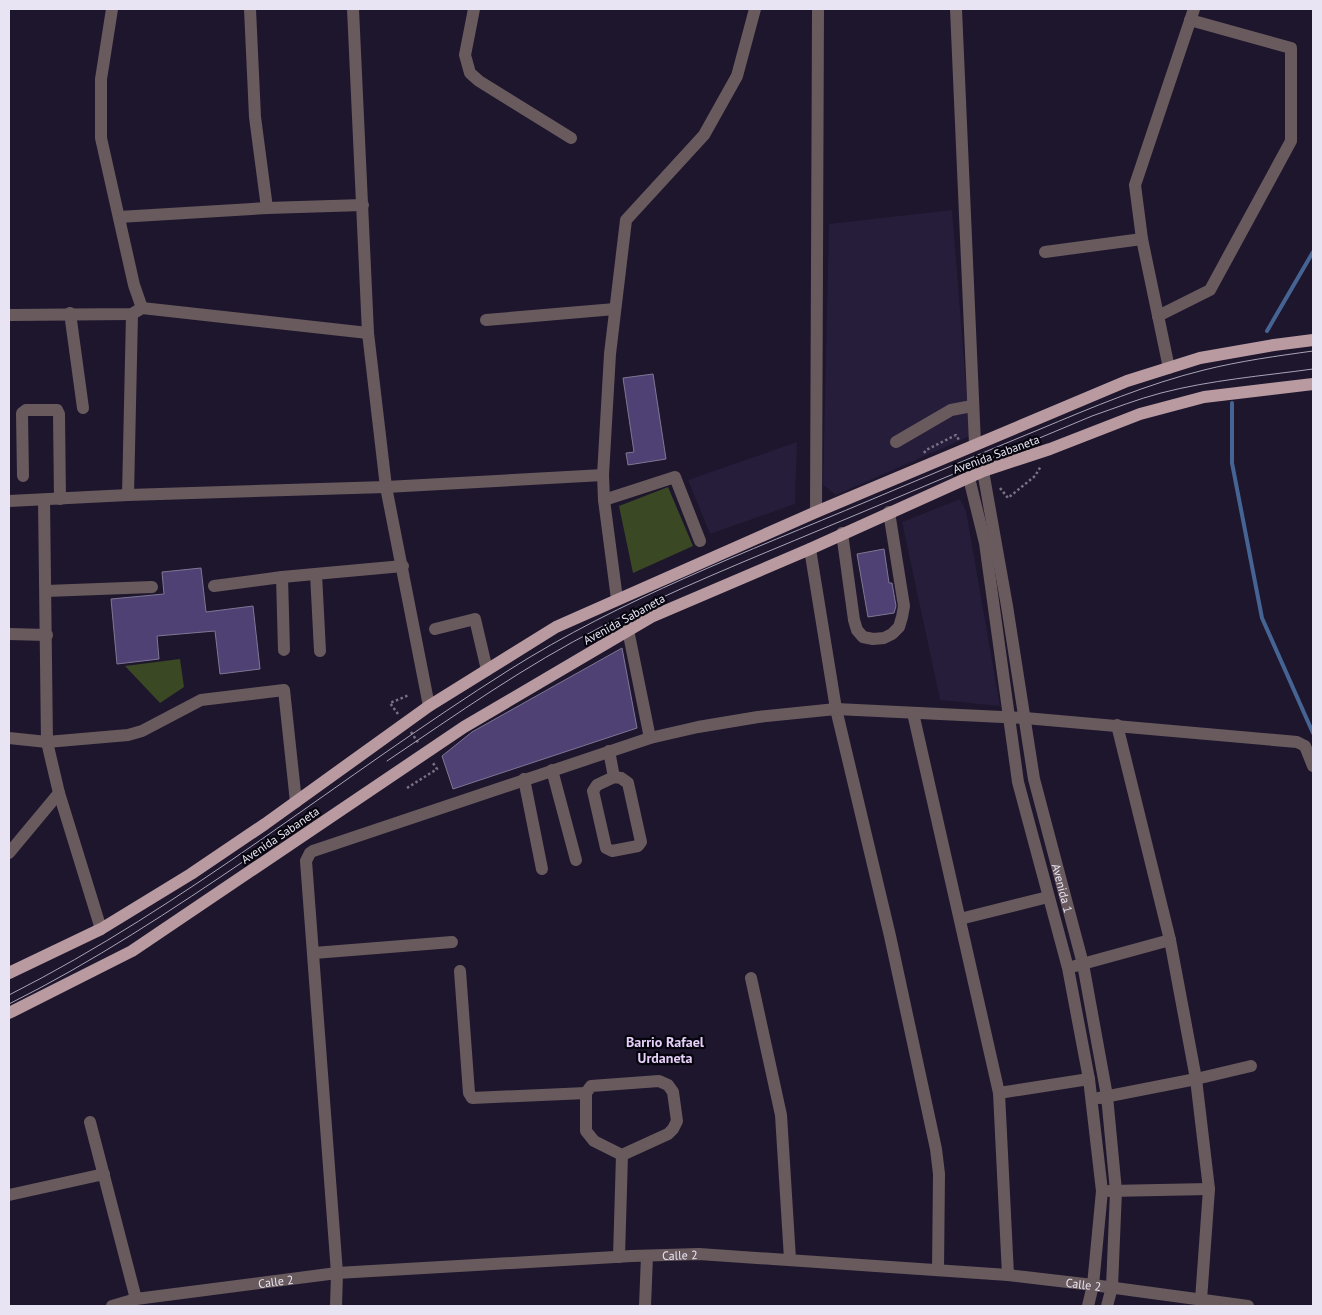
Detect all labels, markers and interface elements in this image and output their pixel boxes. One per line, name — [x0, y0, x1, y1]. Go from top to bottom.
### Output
street label: Avenida Sabaneta — [951, 431, 1041, 477]
street label: Avenida Sabaneta — [580, 590, 668, 648]
street label: Avenida Sabaneta — [238, 803, 322, 867]
street label: Avenida 1 — [1049, 862, 1077, 914]
district label: Barrio Rafael Urdaneta — [626, 1033, 705, 1067]
street label: Calle 2 — [662, 1247, 698, 1263]
street label: Calle 2 — [257, 1271, 294, 1291]
street label: Calle 2 — [1065, 1274, 1102, 1294]

